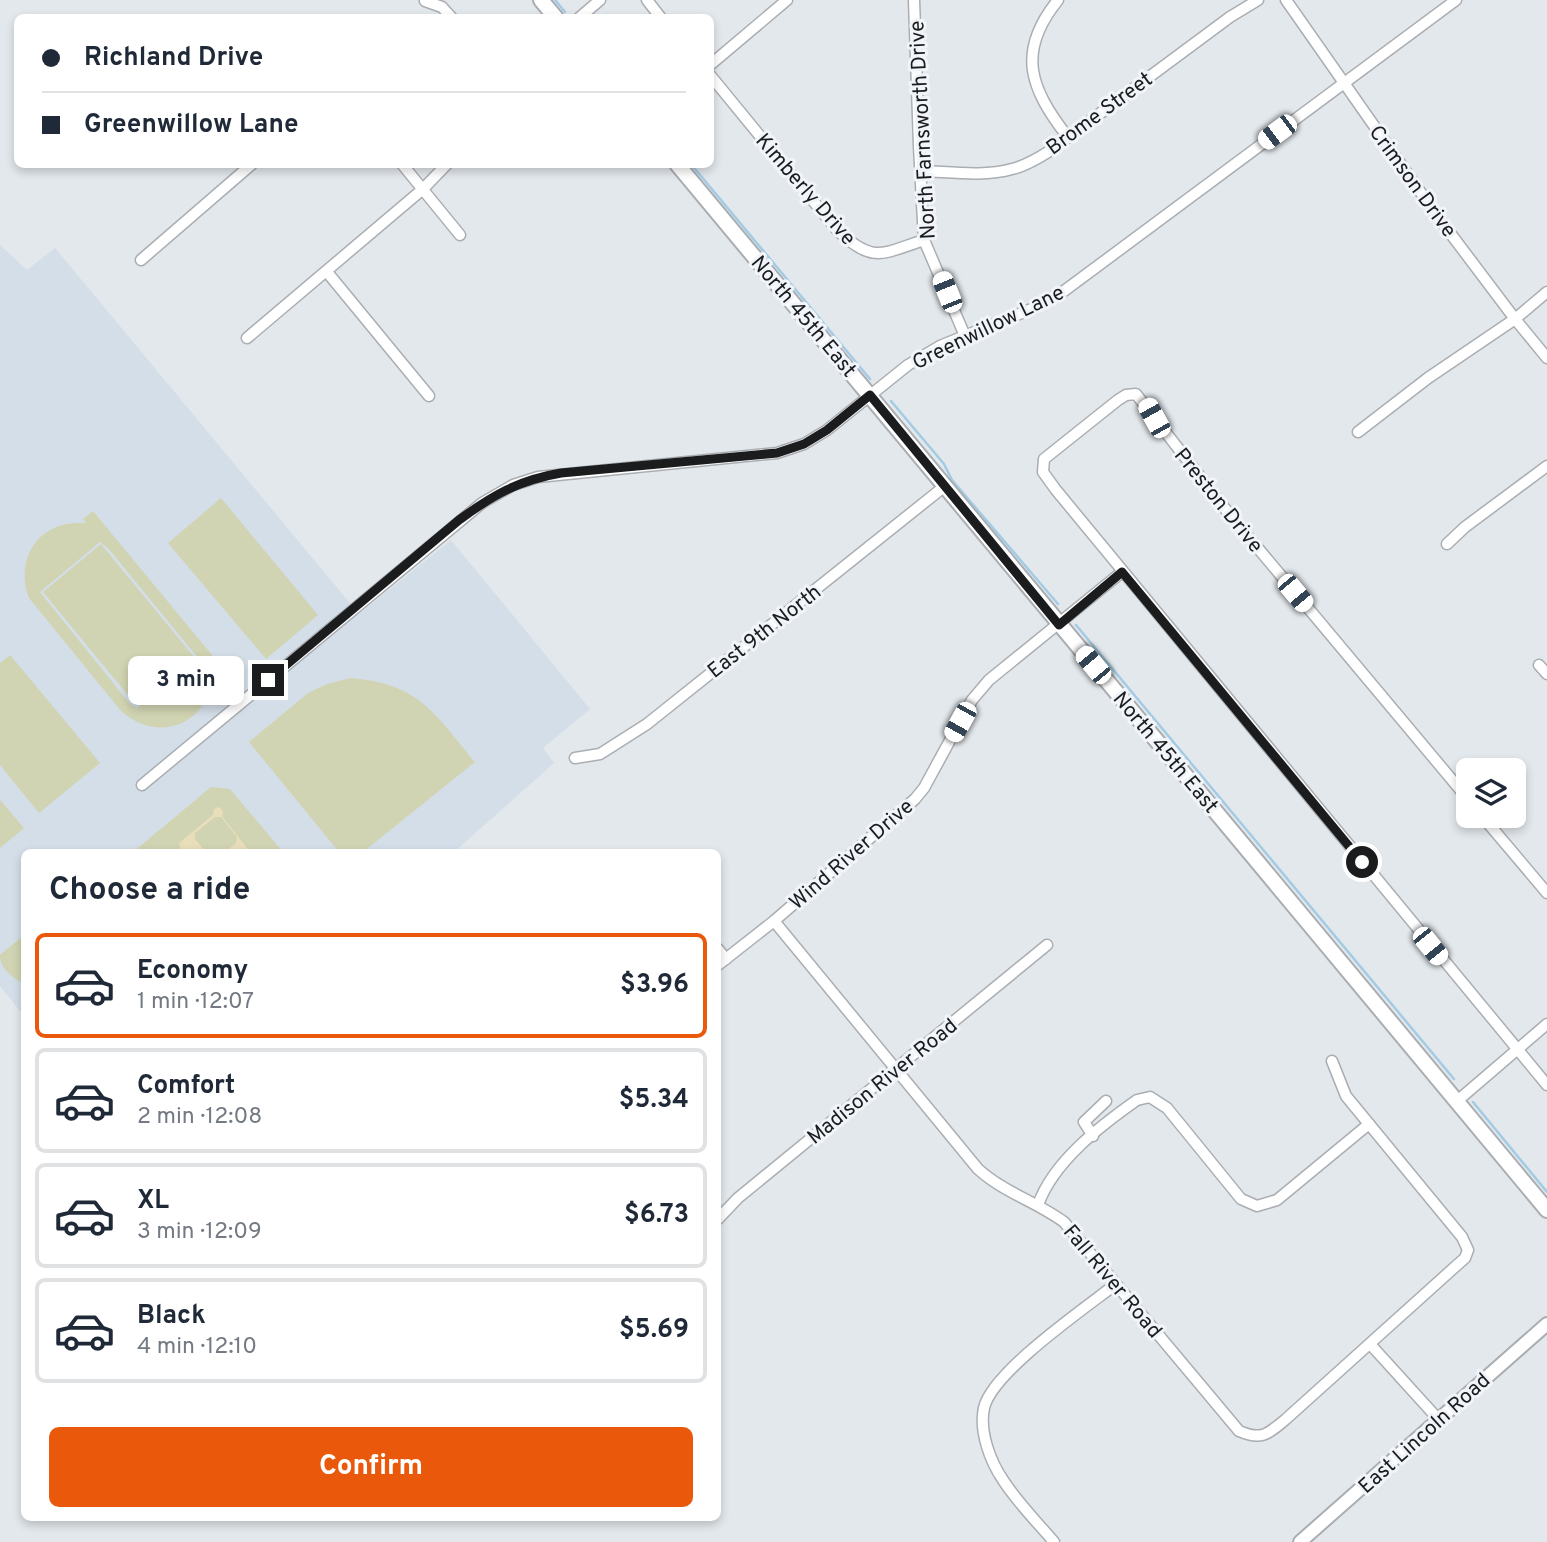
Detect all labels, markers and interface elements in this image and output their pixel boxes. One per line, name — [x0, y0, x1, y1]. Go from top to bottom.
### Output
street label: North Farnsworth Drive — [904, 20, 943, 240]
text: Richland Drive — [84, 42, 263, 75]
street label: Brome Street — [1041, 66, 1158, 162]
text: Greenwillow Lane — [84, 109, 298, 142]
car — [1254, 111, 1301, 153]
street label: Crimson Drive — [1362, 120, 1462, 243]
street label: Kimberly Drive — [749, 128, 861, 252]
street label: North 45th East — [744, 251, 862, 383]
car — [930, 269, 965, 315]
street label: Greenwillow Lane — [908, 280, 1069, 377]
car — [1135, 395, 1174, 441]
street label: Preston Drive — [1167, 443, 1268, 559]
car — [1274, 570, 1317, 616]
street label: East 9th North — [703, 579, 827, 685]
car — [1072, 642, 1115, 688]
callout: 3 min — [128, 656, 244, 704]
route end — [252, 664, 284, 696]
text: 3 min — [156, 666, 216, 695]
street label: North 45th East — [1106, 687, 1224, 819]
car — [941, 699, 980, 745]
map controls — [1456, 758, 1526, 828]
button: layers — [1456, 758, 1526, 828]
street label: Wind River Drive — [784, 794, 920, 917]
route start — [1346, 846, 1378, 878]
text: Choose a ride — [49, 871, 250, 911]
car — [1409, 923, 1452, 969]
icon: car — [53, 954, 116, 1017]
text: Economy — [137, 955, 248, 988]
text: $3.96 — [620, 969, 689, 1002]
text: 1 min · 12:07 — [137, 988, 254, 1017]
street label: Madison River Road — [802, 1013, 964, 1151]
icon: car — [53, 1069, 116, 1132]
text: Comfort — [137, 1070, 235, 1103]
text: $5.34 — [619, 1084, 689, 1117]
text: 2 min · 12:08 — [137, 1103, 262, 1132]
icon: car — [53, 1184, 116, 1247]
text: XL — [137, 1185, 169, 1218]
text: $6.73 — [624, 1199, 689, 1232]
text: 3 min · 12:09 — [137, 1218, 262, 1247]
street label: Fall River Road — [1056, 1220, 1167, 1344]
icon: car — [53, 1299, 116, 1362]
text: Black — [137, 1300, 206, 1333]
text: $5.69 — [619, 1314, 689, 1347]
text: 4 min · 12:10 — [137, 1333, 257, 1362]
street label: East Lincoln Road — [1353, 1368, 1497, 1501]
button: Confirm — [49, 1427, 693, 1507]

